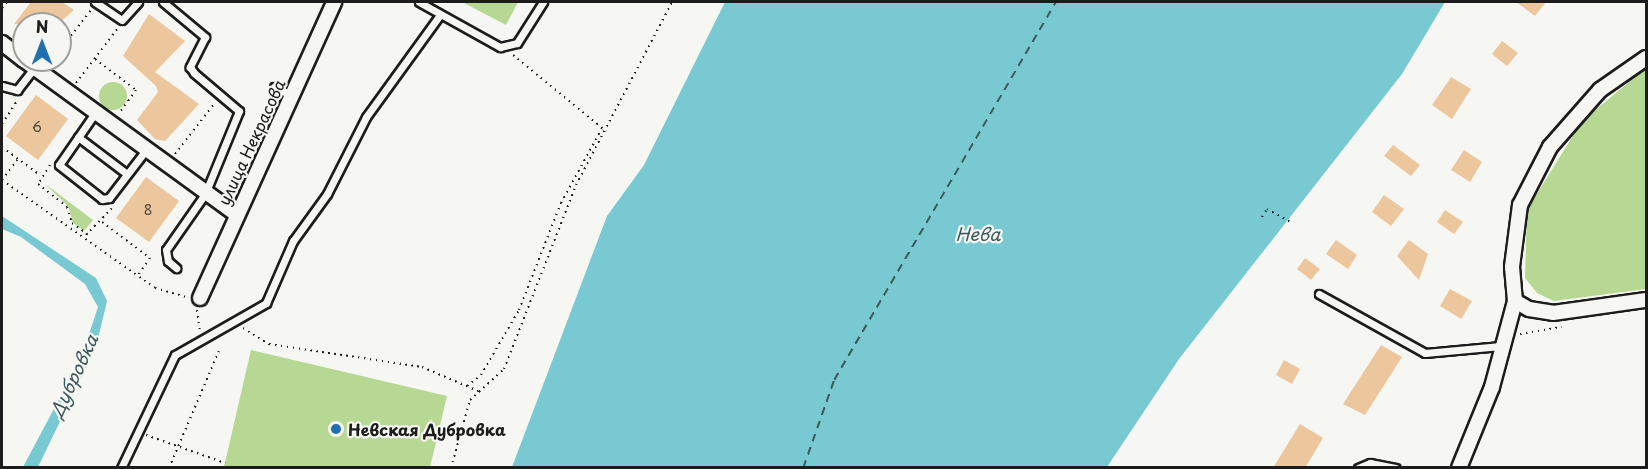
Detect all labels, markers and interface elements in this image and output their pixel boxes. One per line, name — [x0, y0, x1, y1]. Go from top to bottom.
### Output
north arrow — [12, 12, 72, 72]
text: N — [36, 14, 48, 38]
street label: улица Некрасова — [213, 75, 289, 209]
house number: 6 — [32, 119, 42, 135]
house number: 8 — [144, 202, 152, 218]
water label: Нева — [956, 223, 1000, 245]
water label: Дубровка — [45, 331, 103, 421]
place label: Невская Дубровка — [348, 419, 506, 439]
marker: Невская Дубровка — [329, 422, 343, 436]

